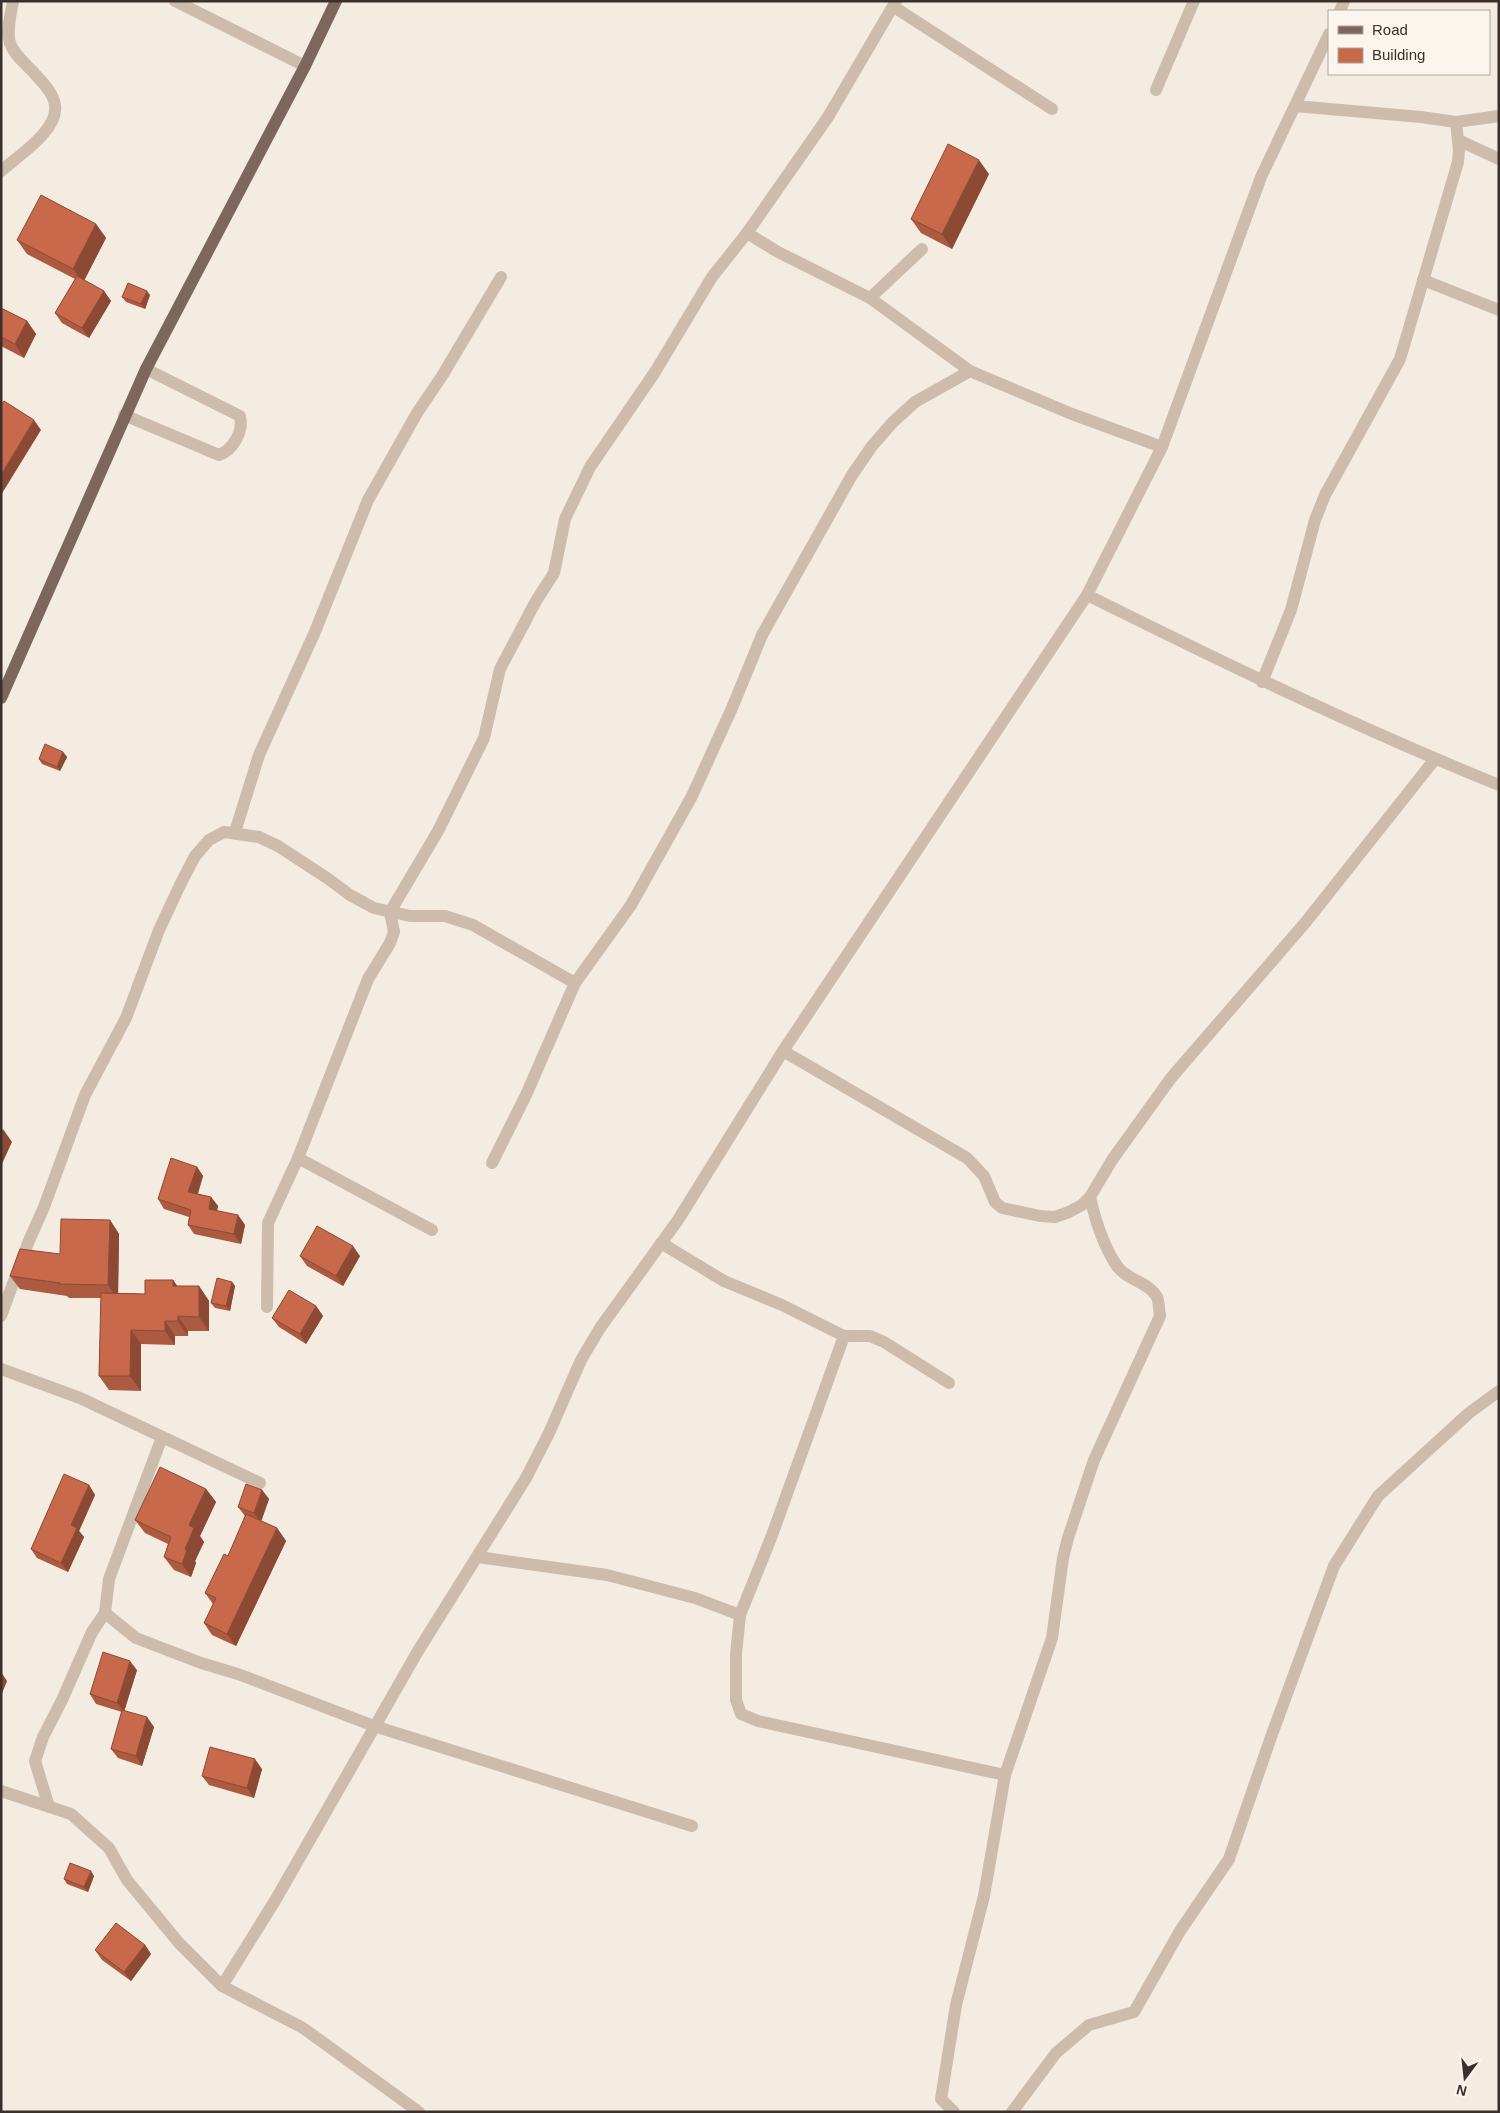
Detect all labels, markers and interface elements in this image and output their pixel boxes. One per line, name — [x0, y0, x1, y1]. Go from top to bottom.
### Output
legend — [1328, 10, 1490, 75]
text: Road — [1372, 21, 1408, 38]
text: Building — [1372, 46, 1425, 63]
north arrow — [1440, 2053, 1490, 2103]
text: N — [1455, 2082, 1469, 2100]

